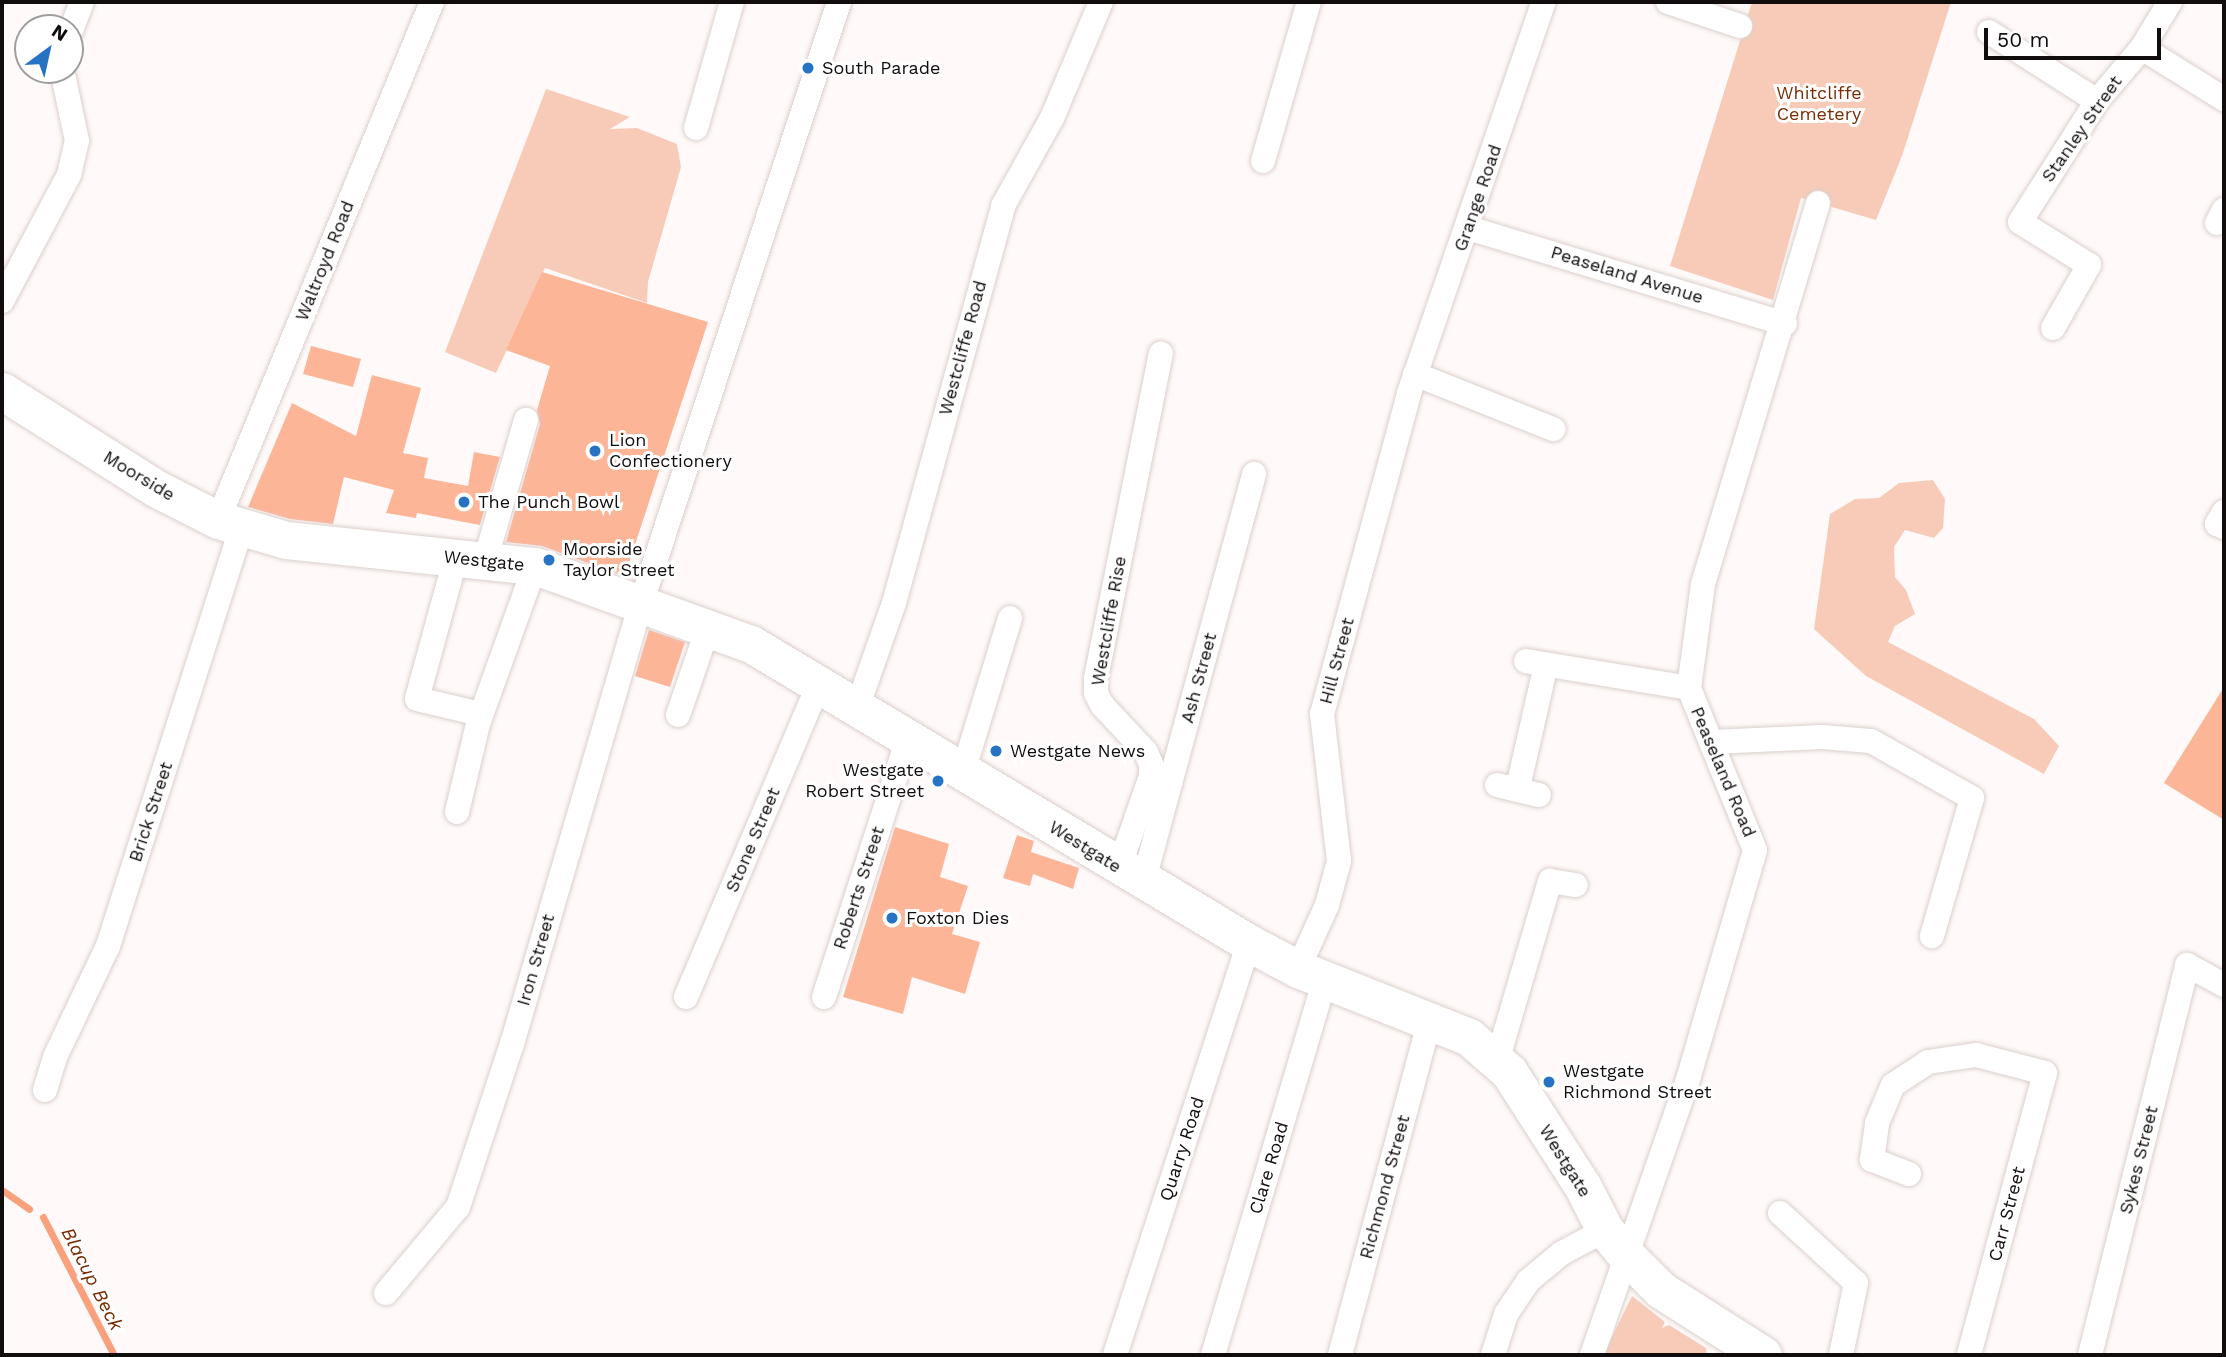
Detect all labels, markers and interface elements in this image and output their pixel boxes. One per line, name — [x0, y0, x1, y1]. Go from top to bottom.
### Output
north arrow — [14, 14, 84, 84]
scale bar — [1988, 14, 2165, 58]
text: N — [47, 19, 72, 46]
text: 50 m — [1997, 27, 2049, 52]
place label: South Parade — [822, 57, 940, 79]
marker: South Parade — [800, 60, 816, 76]
street label: Stanley Street — [2037, 71, 2127, 187]
park label: Whitcliffe Cemetery — [1776, 83, 1862, 126]
street label: Grange Road — [1450, 142, 1506, 254]
street label: Waltroyd Road — [291, 198, 359, 324]
street label: Peaseland Avenue — [1548, 241, 1706, 309]
street label: Westcliffe Road — [935, 278, 991, 418]
place label: Lion Confectionery — [609, 430, 732, 472]
marker: Lion Confectionery — [587, 443, 603, 459]
street label: Moorside — [99, 446, 179, 506]
place label: The Punch Bowl — [478, 491, 620, 513]
marker: The Punch Bowl — [456, 494, 472, 510]
place label: Moorside Taylor Street — [563, 539, 675, 582]
street label: Westgate — [442, 546, 526, 576]
marker: Moorside Taylor Street — [541, 552, 557, 568]
street label: Westcliffe Rise — [1087, 554, 1131, 688]
street label: Hill Street — [1315, 615, 1359, 707]
street label: Ash Street — [1177, 630, 1221, 726]
street label: Peaseland Road — [1686, 704, 1760, 840]
place label: Westgate News — [1010, 740, 1145, 762]
marker: Westgate News — [988, 743, 1004, 759]
street label: Brick Street — [125, 759, 177, 865]
place label: Westgate Robert Street — [805, 760, 924, 802]
marker: Westgate Robert Street — [930, 773, 946, 789]
street label: Stone Street — [721, 784, 785, 896]
street label: Westgate — [1045, 816, 1125, 878]
street label: Roberts Street — [829, 824, 889, 952]
place label: Foxton Dies — [906, 907, 1009, 929]
marker: Foxton Dies — [884, 910, 900, 926]
street label: Iron Street — [513, 912, 559, 1008]
place label: Westgate Richmond Street — [1563, 1061, 1712, 1104]
marker: Westgate Richmond Street — [1541, 1074, 1557, 1090]
street label: Quarry Road — [1155, 1094, 1209, 1204]
street label: Sykes Street — [2115, 1104, 2163, 1216]
street label: Richmond Street — [1355, 1112, 1415, 1262]
street label: Clare Road — [1245, 1119, 1293, 1217]
street label: Westgate — [1534, 1121, 1596, 1201]
street label: Carr Street — [1984, 1164, 2030, 1264]
water label: Blacup Beck — [56, 1224, 128, 1334]

